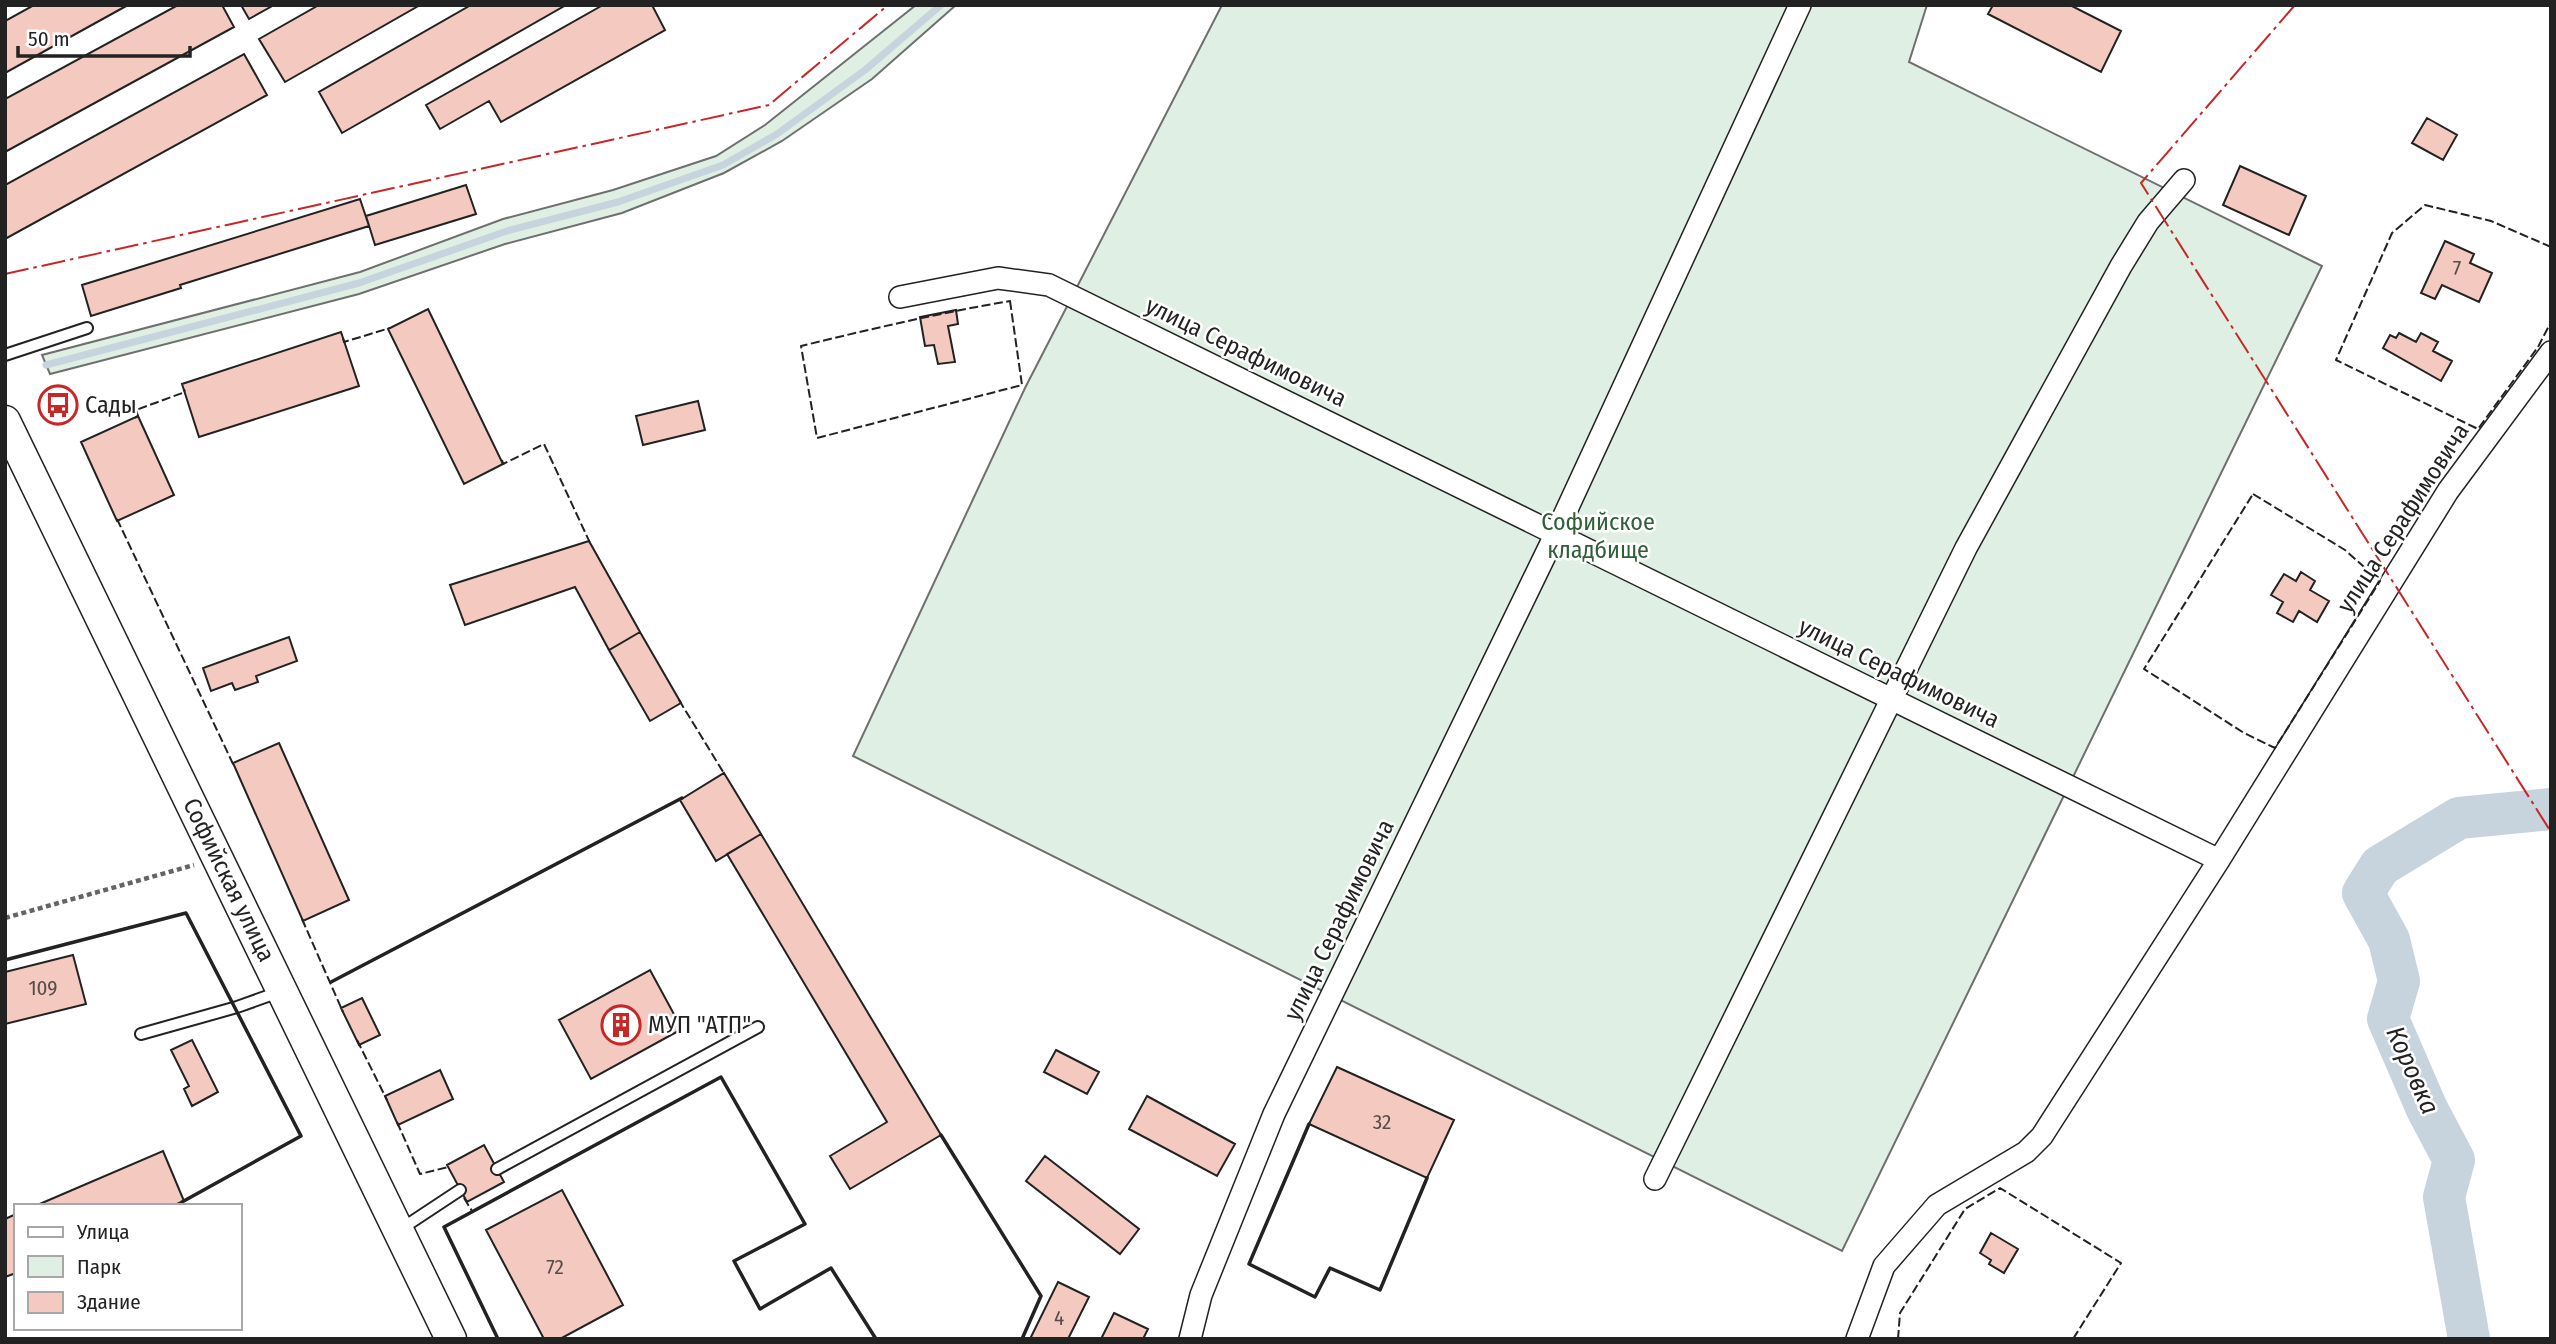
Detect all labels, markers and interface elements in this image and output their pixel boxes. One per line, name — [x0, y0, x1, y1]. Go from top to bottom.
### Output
scale bar — [18, 14, 189, 58]
text: 50 m — [28, 26, 70, 52]
house number: 7 — [2453, 255, 2461, 281]
street label: улица Серафимовича — [1141, 291, 1351, 413]
bus stop icon: Сады — [37, 384, 79, 426]
place label: Сады — [85, 391, 137, 419]
street label: улица Серафимовича — [2331, 418, 2475, 618]
park label: Софийское кладбище — [1541, 508, 1655, 564]
street label: улица Серафимовича — [1794, 612, 2004, 734]
street label: Софийская улица — [177, 794, 281, 966]
street label: улица Серафимовича — [1278, 815, 1400, 1025]
house number: 109 — [28, 975, 58, 1001]
building icon: МУП "АТП" — [600, 1004, 642, 1046]
place label: МУП "АТП" — [648, 1011, 751, 1039]
water label: Коровка — [2379, 1021, 2446, 1119]
house number: 32 — [1373, 1109, 1391, 1135]
legend — [14, 1204, 242, 1330]
text: Улица — [76, 1219, 130, 1245]
text: Парк — [77, 1254, 121, 1280]
house number: 72 — [546, 1254, 564, 1280]
text: Здание — [77, 1289, 141, 1315]
house number: 4 — [1054, 1305, 1064, 1331]

